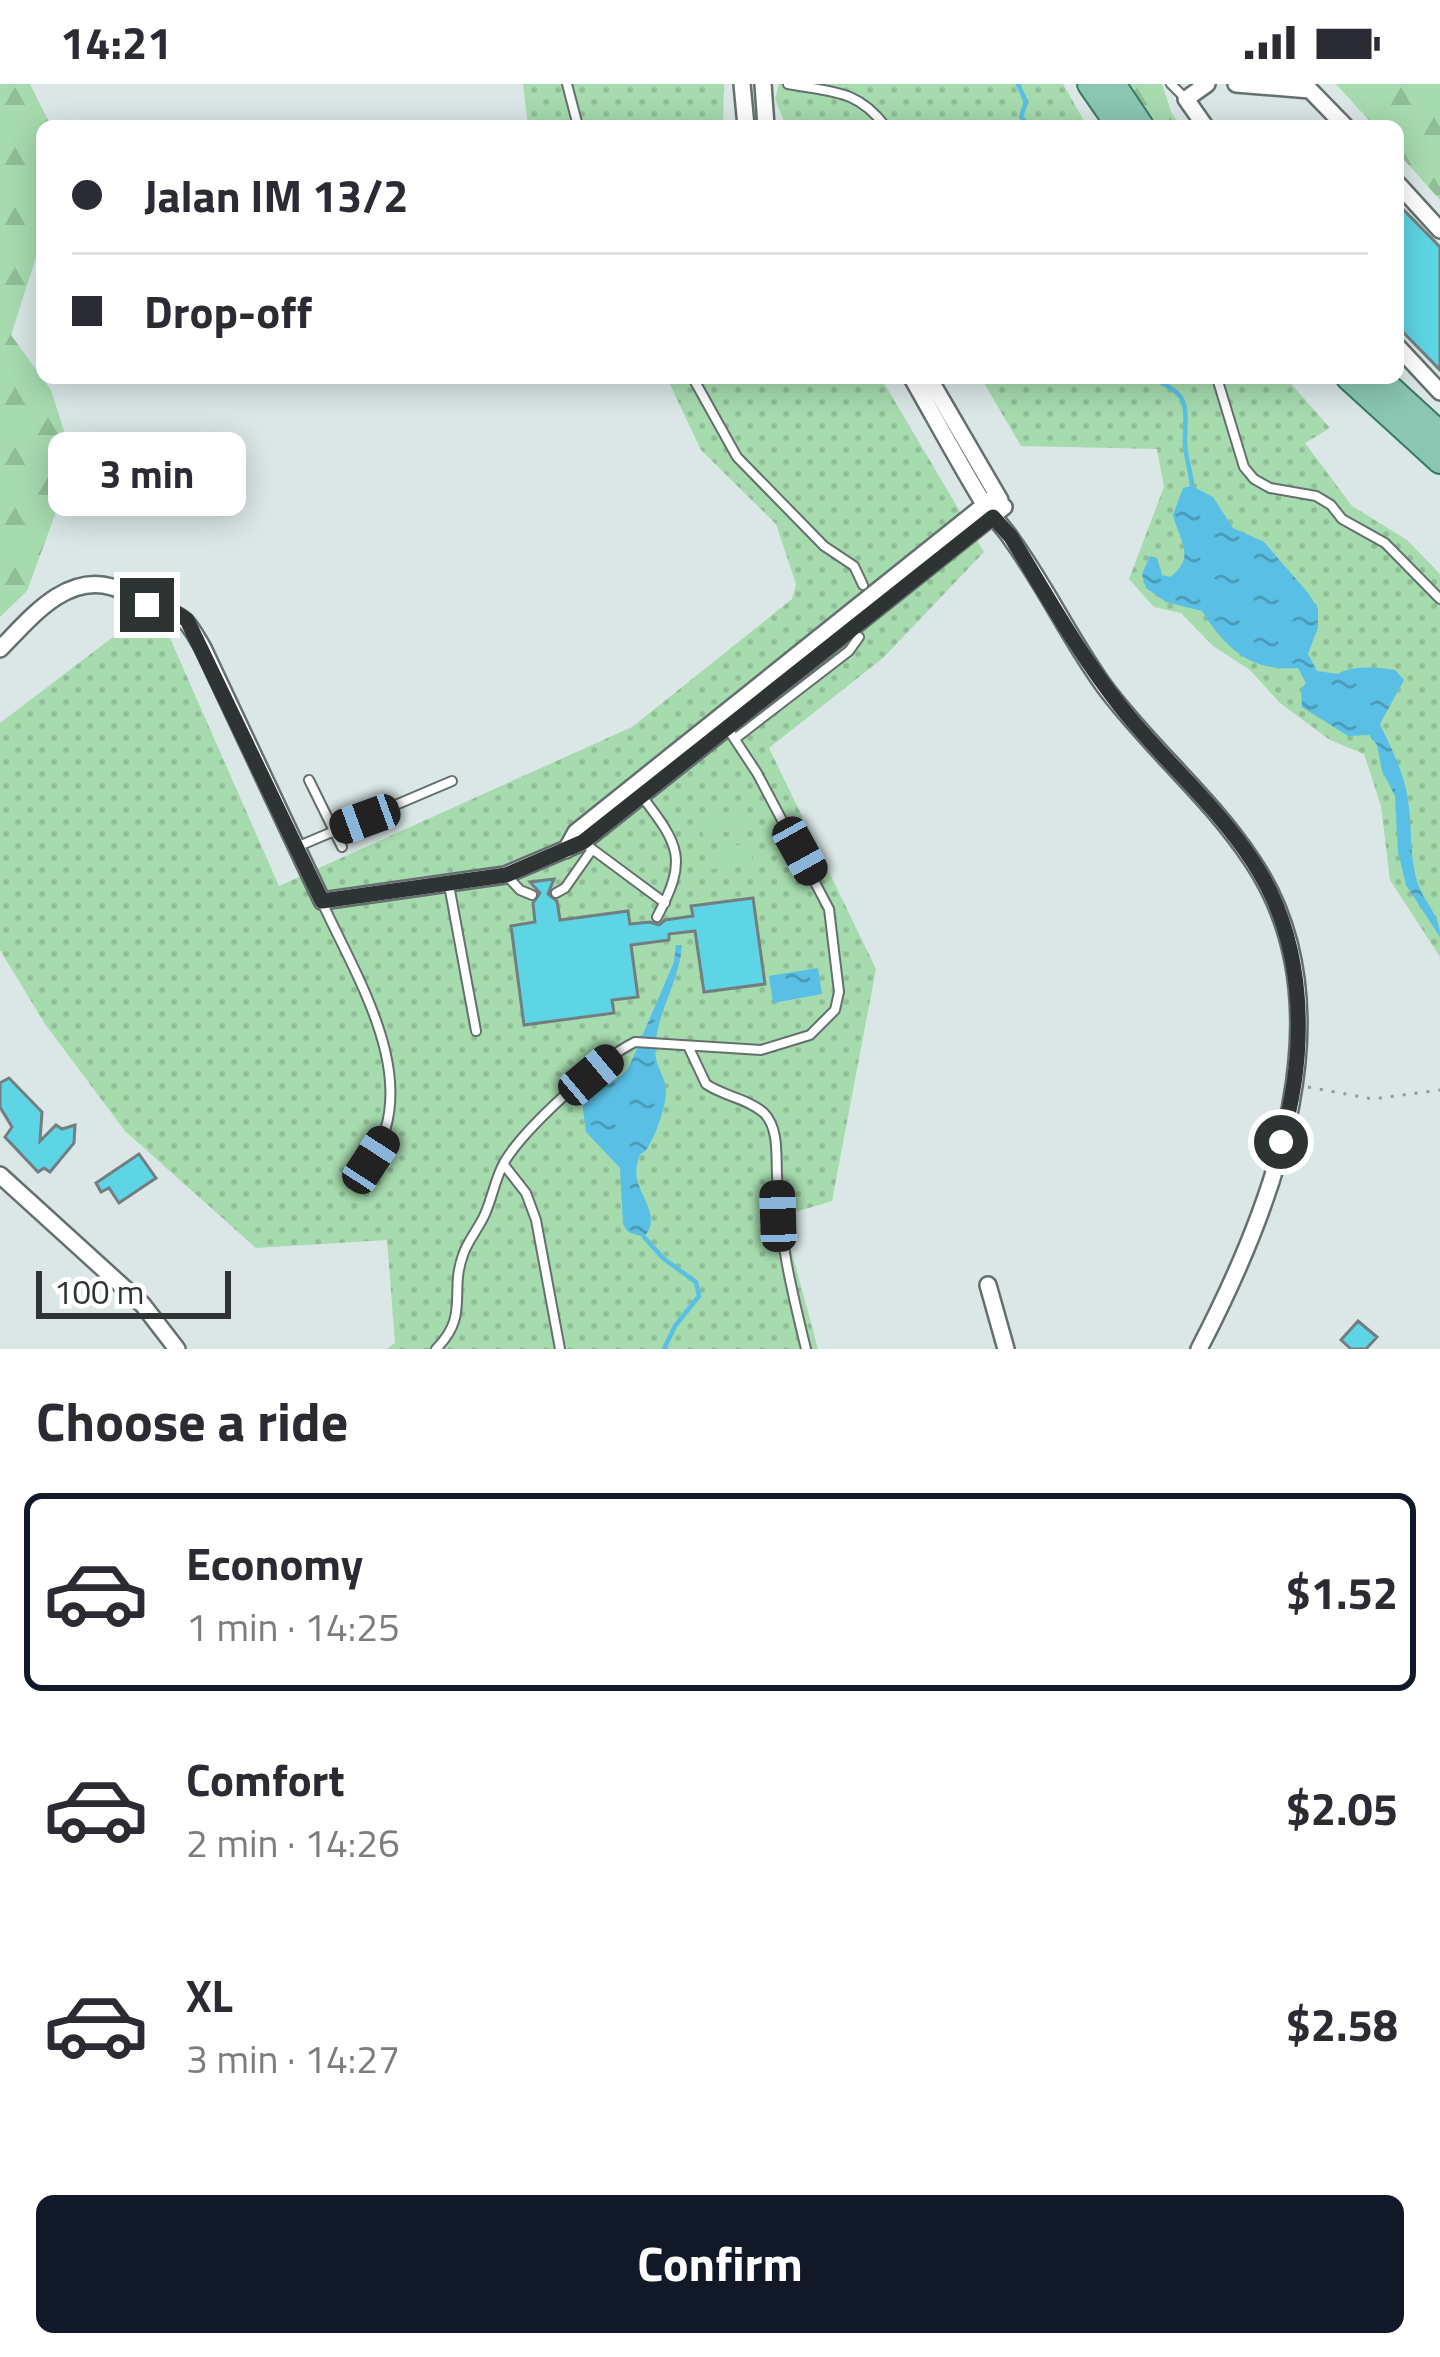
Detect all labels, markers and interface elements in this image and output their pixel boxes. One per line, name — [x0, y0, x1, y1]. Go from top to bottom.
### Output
text: 14:21 — [60, 8, 172, 76]
text: Jalan IM 13/2 — [144, 161, 408, 229]
text: Drop-off — [144, 277, 312, 345]
callout: 3 min — [48, 431, 246, 515]
text: 3 min — [100, 444, 194, 503]
route end — [120, 578, 174, 632]
car — [325, 790, 405, 848]
car — [767, 811, 833, 891]
car — [552, 1038, 630, 1112]
route start — [1254, 1115, 1308, 1169]
car — [336, 1120, 406, 1200]
car — [759, 1179, 797, 1253]
scale bar — [36, 1265, 231, 1318]
text: 100 m — [54, 1267, 144, 1317]
text: Choose a ride — [36, 1380, 348, 1462]
text: Economy — [186, 1529, 363, 1597]
icon: car — [42, 1538, 150, 1646]
text: $1.52 — [1286, 1558, 1398, 1626]
text: 1 min · 14:25 — [186, 1597, 400, 1656]
text: Comfort — [186, 1745, 345, 1813]
icon: car — [42, 1754, 150, 1862]
text: $2.05 — [1286, 1774, 1398, 1842]
text: 2 min · 14:26 — [186, 1813, 400, 1872]
text: XL — [186, 1961, 233, 2029]
icon: car — [42, 1970, 150, 2078]
text: $2.58 — [1286, 1990, 1398, 2058]
text: 3 min · 14:27 — [186, 2029, 400, 2088]
button: Confirm — [36, 2195, 1404, 2333]

